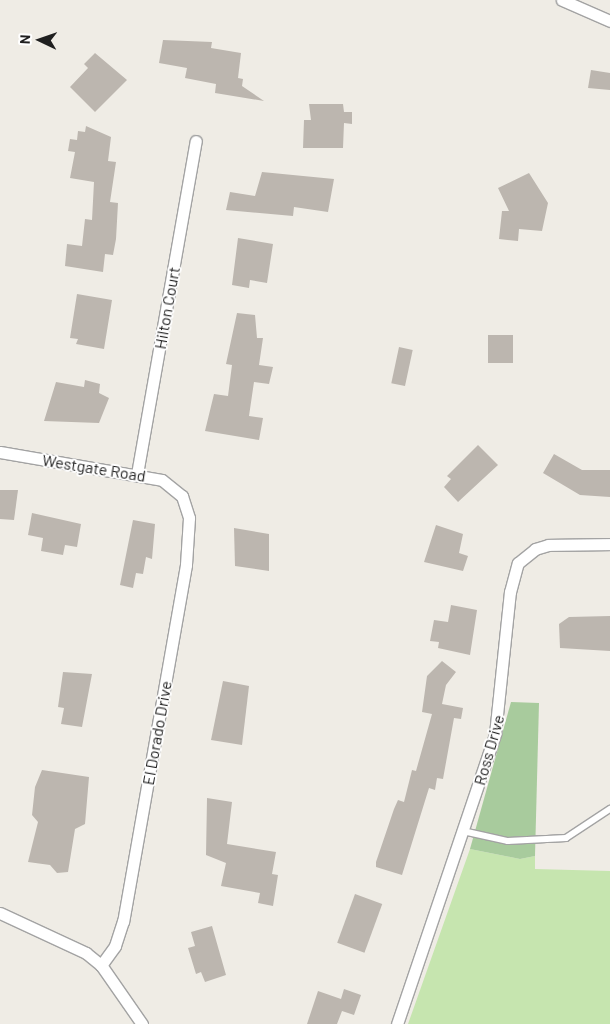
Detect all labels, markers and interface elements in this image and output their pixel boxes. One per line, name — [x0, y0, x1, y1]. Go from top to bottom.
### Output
north arrow — [15, 15, 65, 65]
text: N — [16, 34, 33, 44]
street label: Hilton Court — [150, 265, 184, 351]
street label: Westgate Road — [41, 450, 147, 486]
street label: El Dorado Drive — [138, 679, 176, 787]
street label: Ross Drive — [470, 713, 508, 787]

